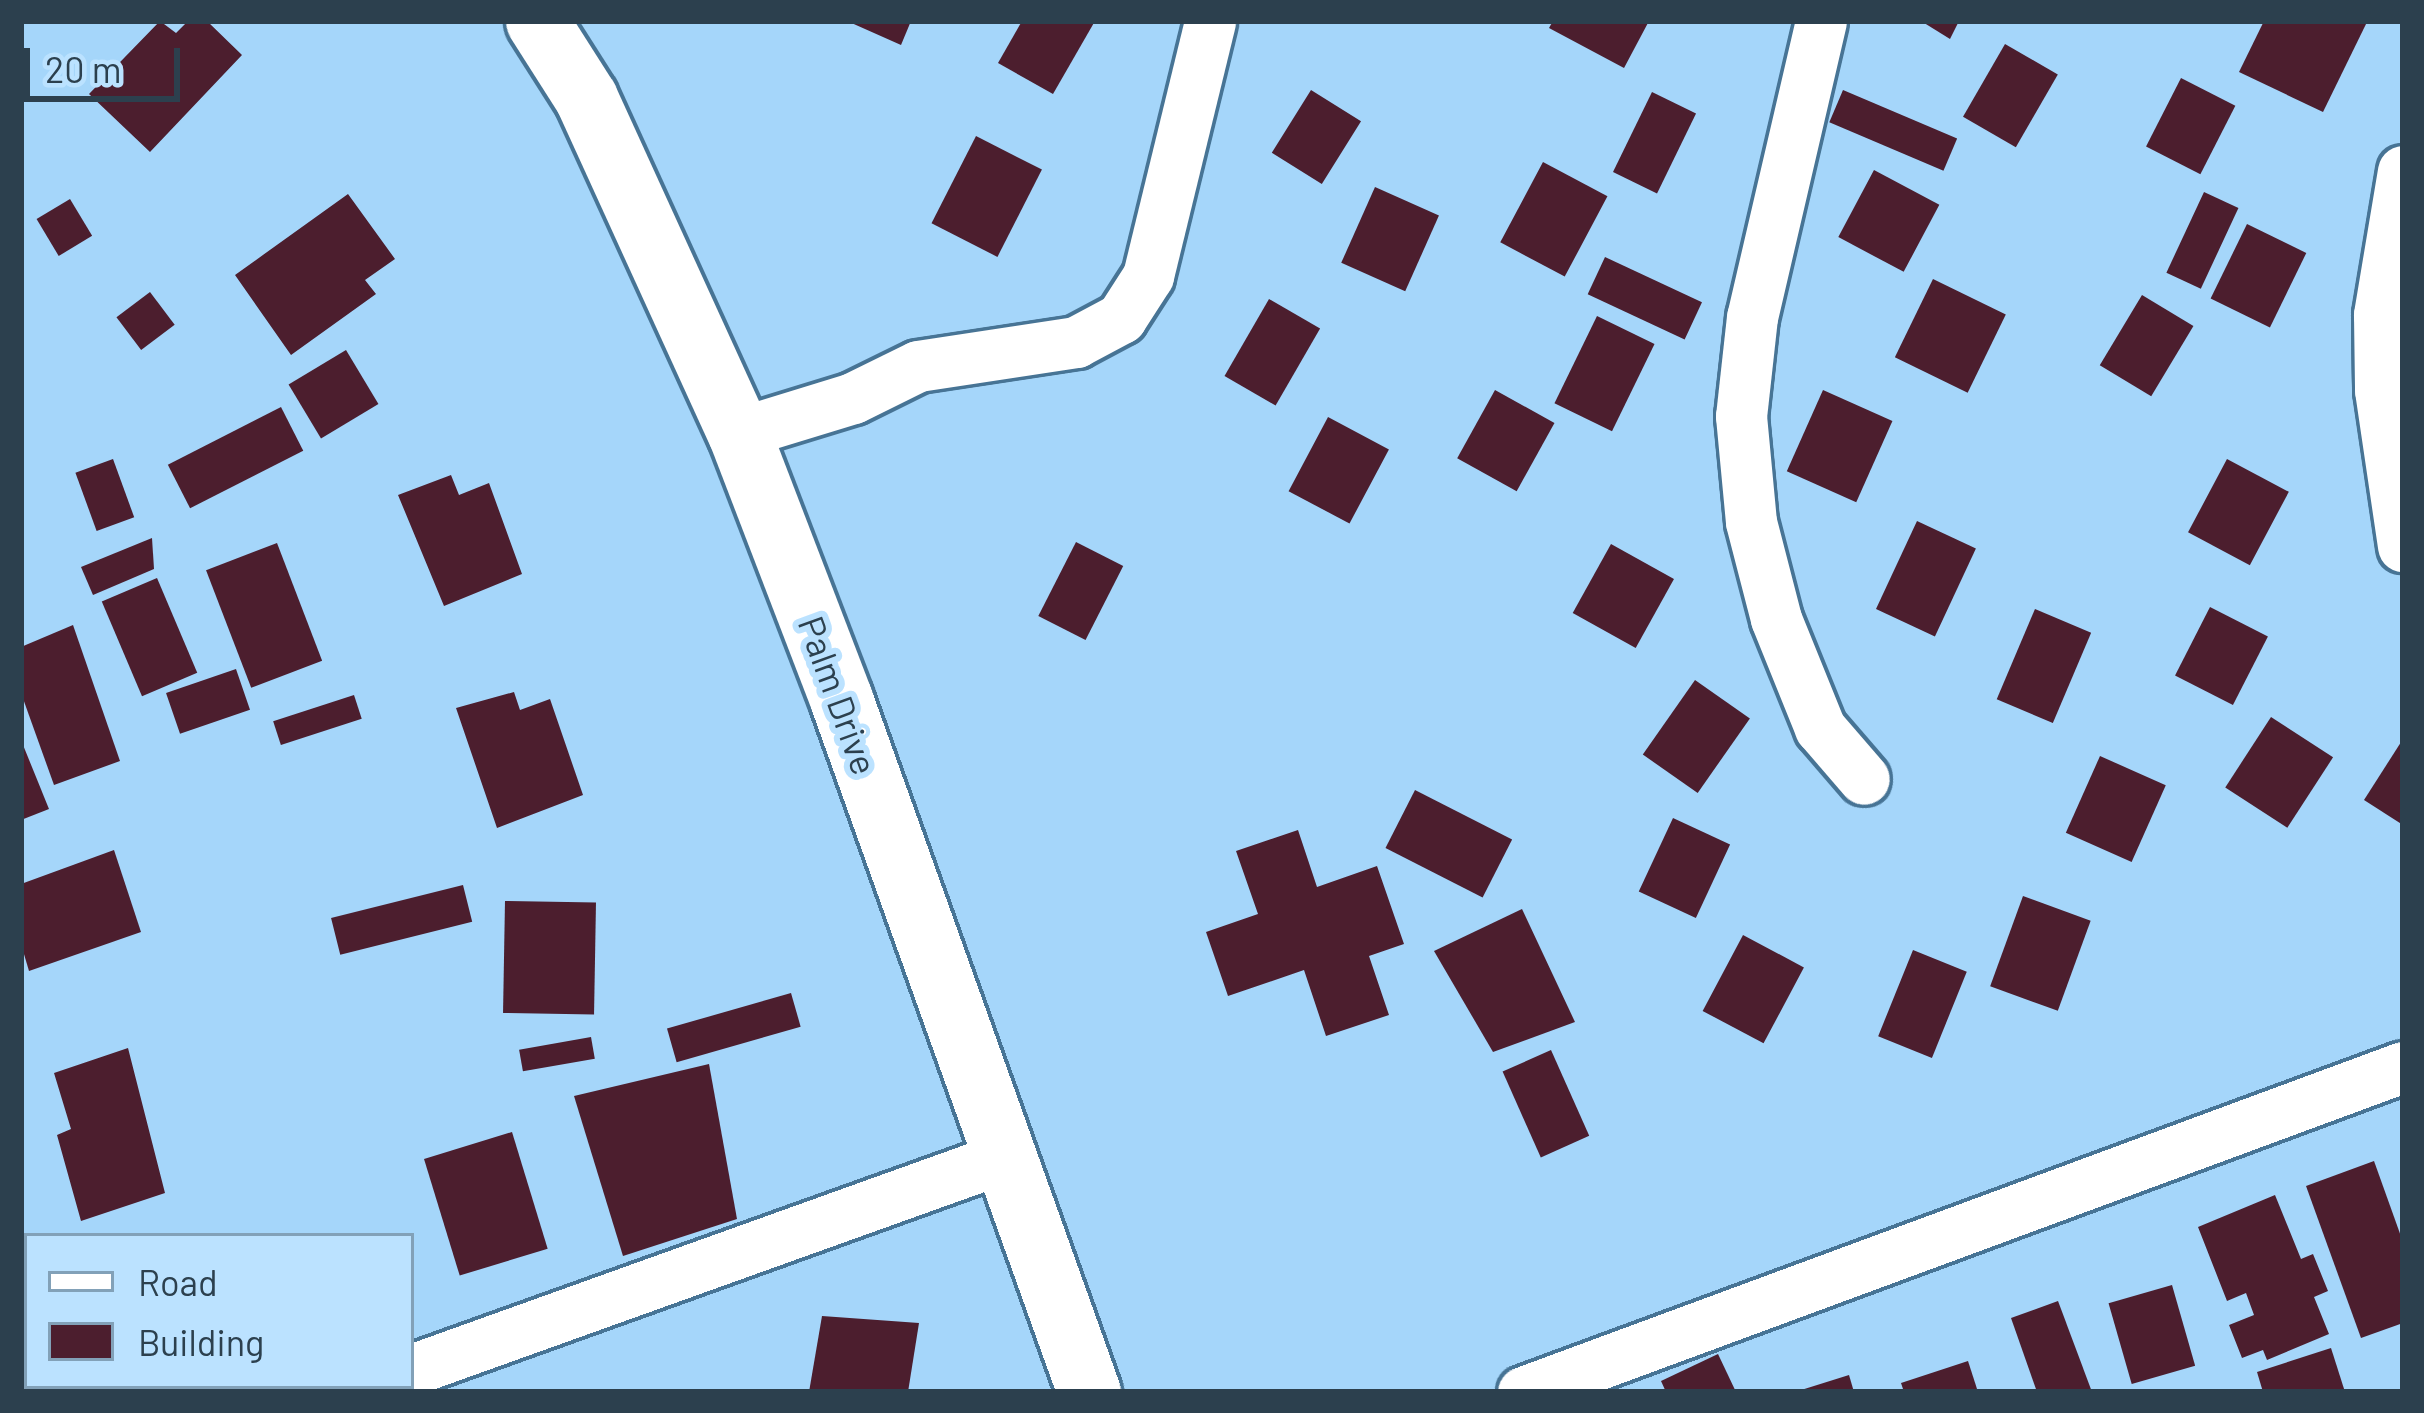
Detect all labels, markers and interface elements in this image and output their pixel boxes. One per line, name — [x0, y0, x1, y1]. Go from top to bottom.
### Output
scale bar — [30, 24, 186, 98]
text: 20 m — [45, 47, 122, 90]
street label: Palm Drive — [790, 610, 888, 780]
legend — [24, 1233, 414, 1389]
text: Road — [138, 1260, 218, 1303]
text: Building — [138, 1320, 264, 1363]

